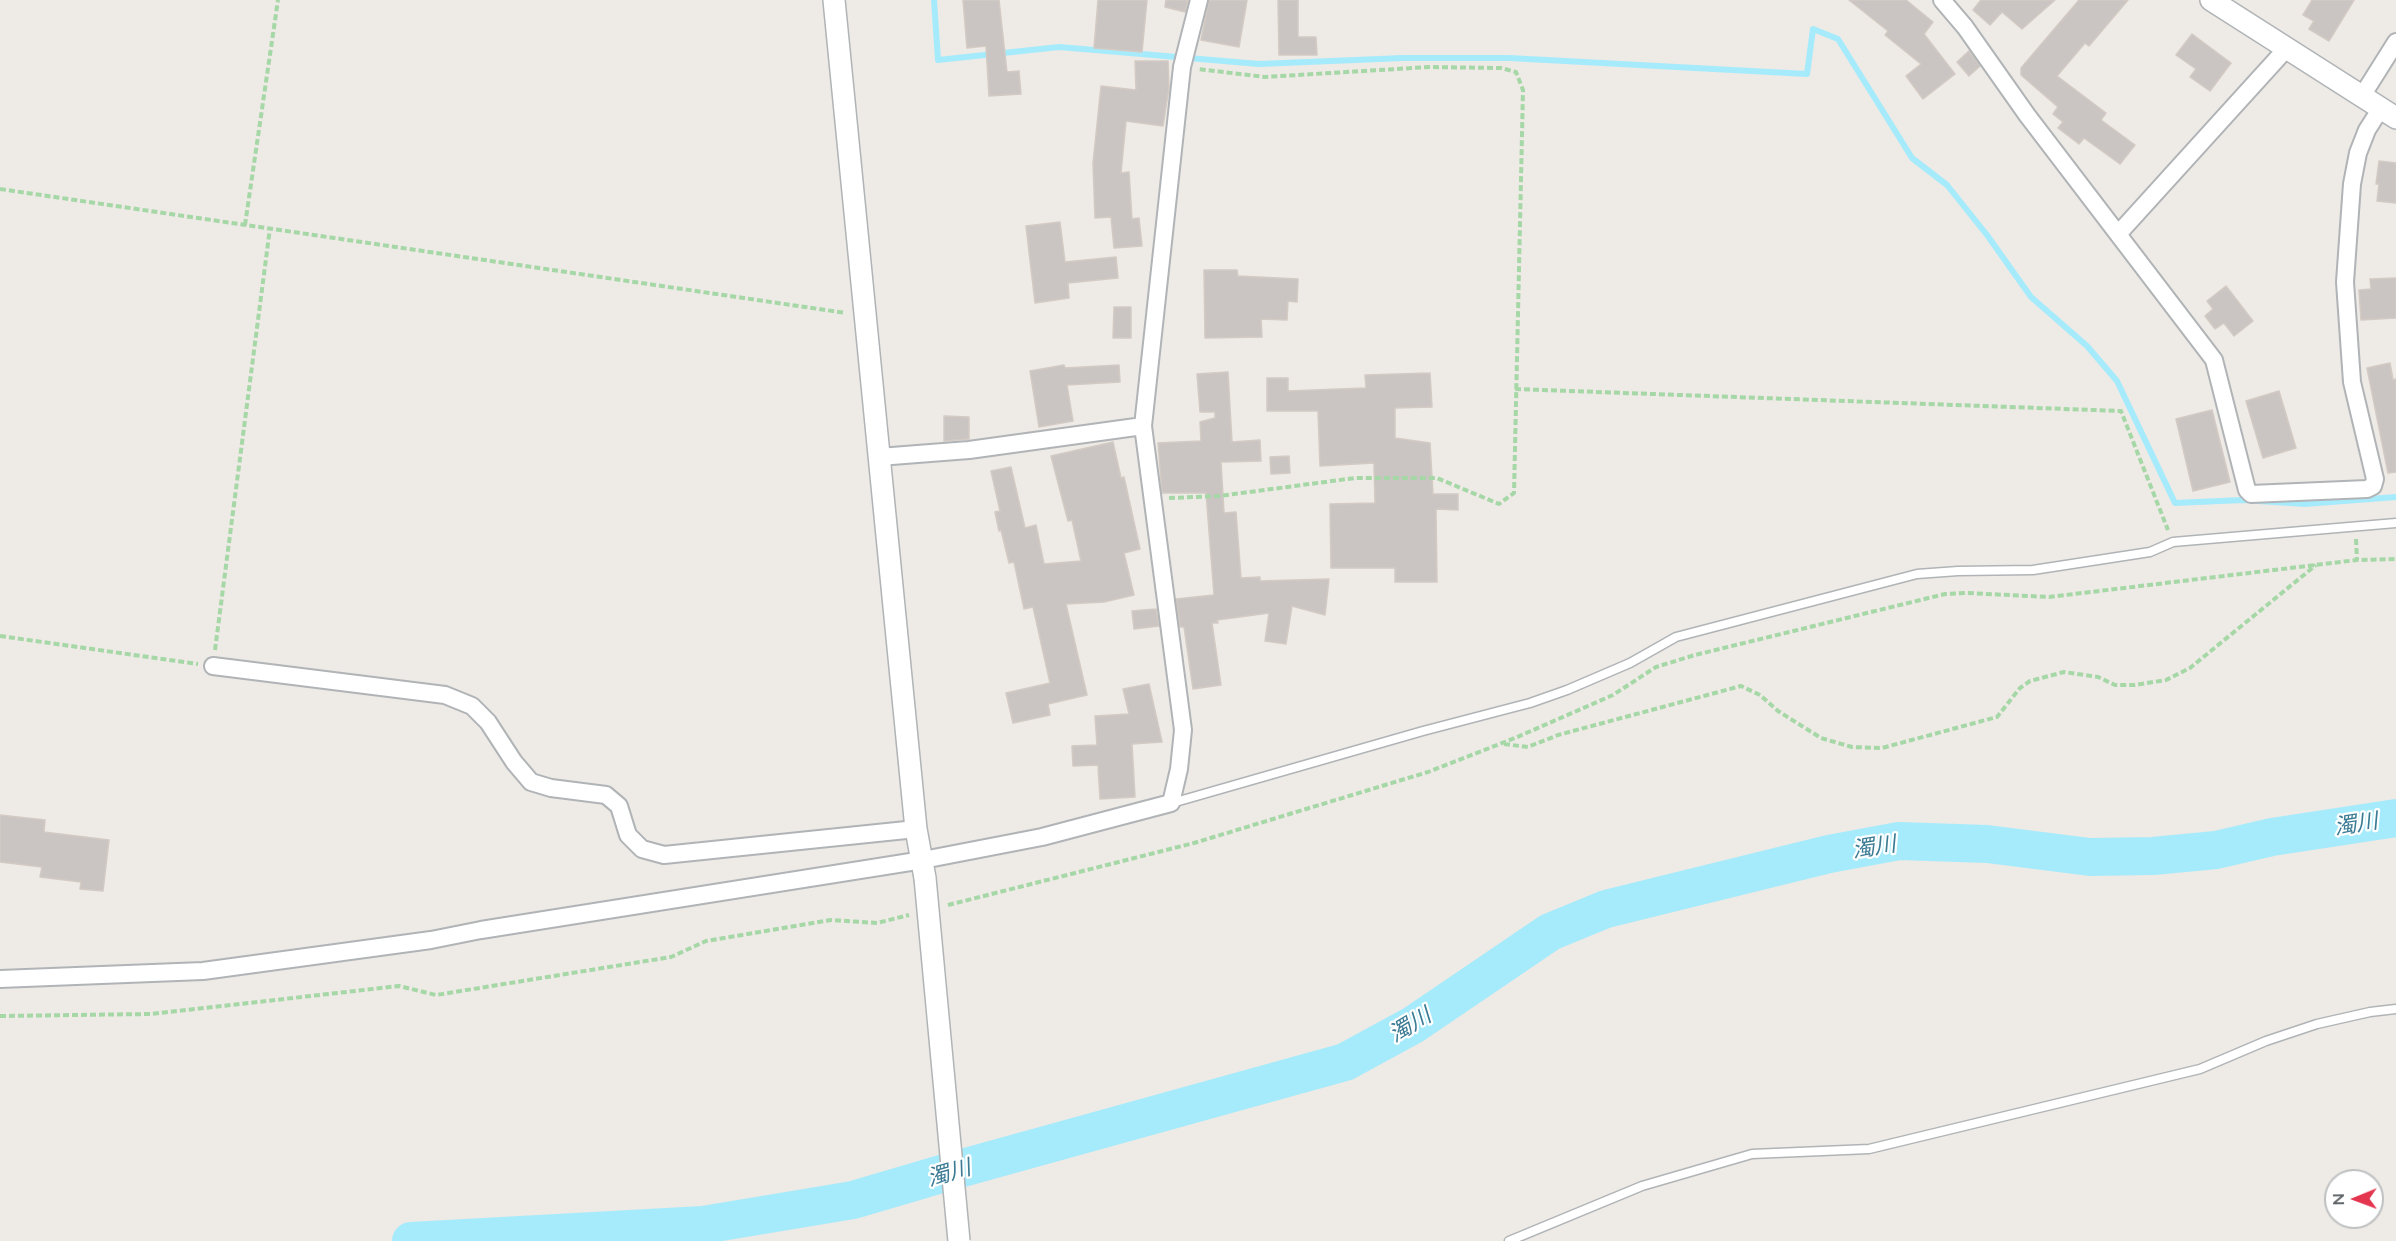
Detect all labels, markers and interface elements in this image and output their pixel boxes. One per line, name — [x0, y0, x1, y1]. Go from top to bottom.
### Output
water label: 濁川 — [2332, 808, 2380, 840]
water label: 濁川 — [1850, 831, 1898, 863]
water label: 濁川 — [1384, 1002, 1436, 1048]
water label: 濁川 — [924, 1154, 974, 1192]
north arrow — [2324, 1169, 2384, 1229]
text: N — [2328, 1193, 2347, 1206]

